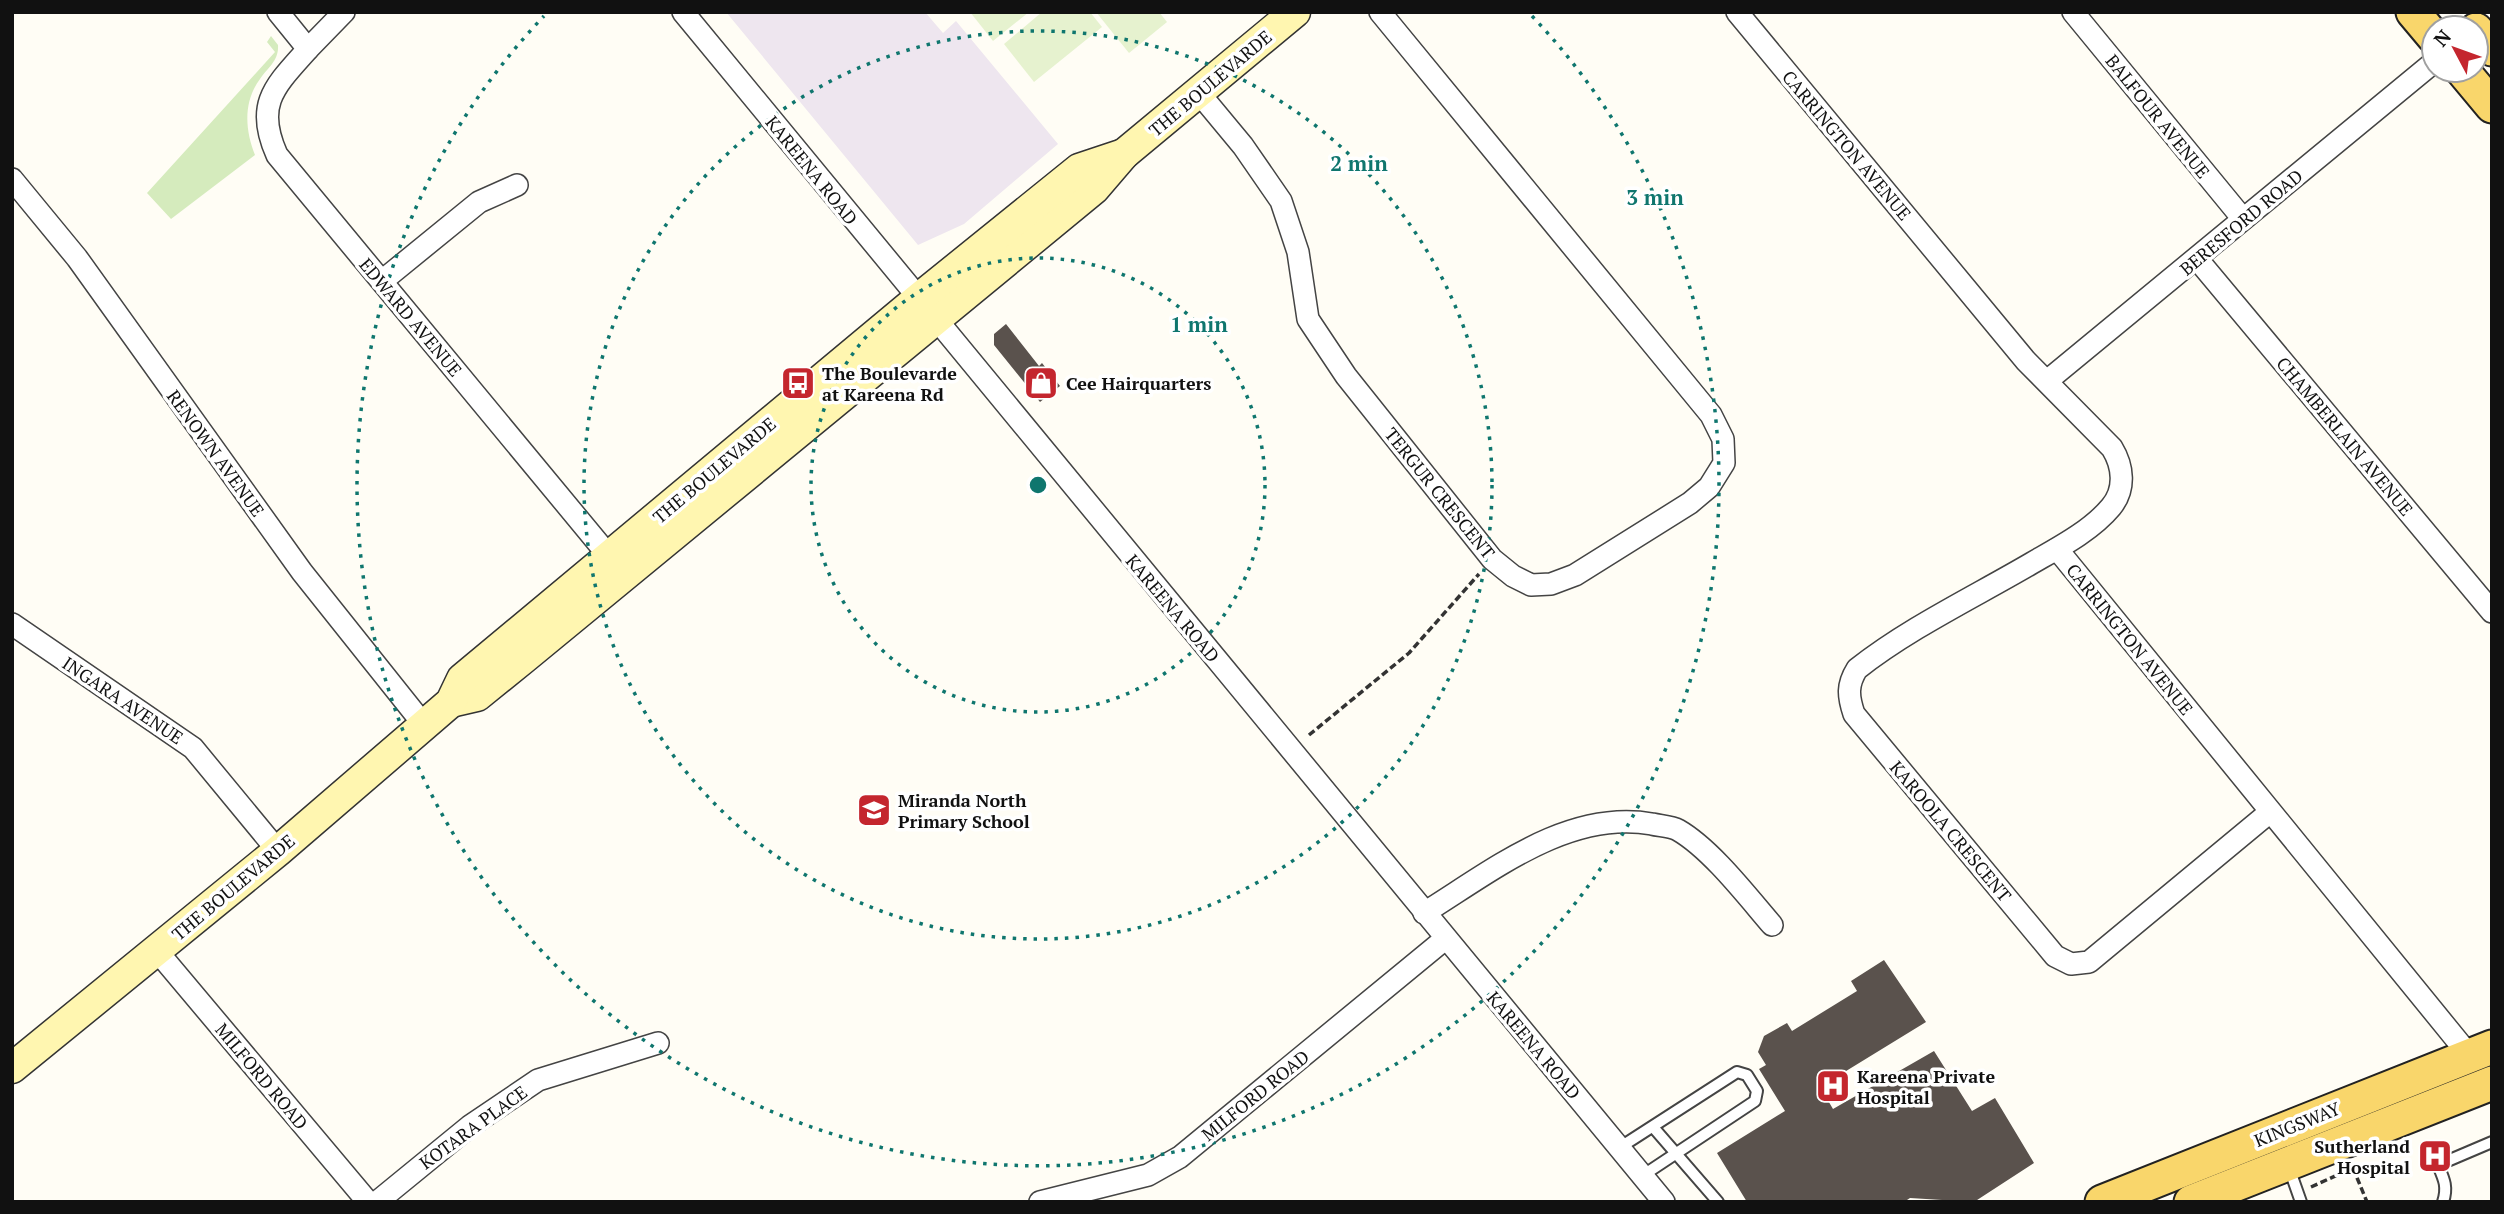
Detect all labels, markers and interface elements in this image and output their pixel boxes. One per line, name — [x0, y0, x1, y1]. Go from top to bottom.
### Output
north arrow — [2420, 14, 2490, 84]
text: N — [2428, 23, 2456, 51]
street label: THE BOULEVARDE — [1144, 25, 1276, 141]
street label: BALFOUR AVENUE — [2101, 49, 2215, 183]
street label: CARRINGTON AVENUE — [1777, 65, 1917, 225]
street label: KAREENA ROAD — [761, 110, 863, 230]
text: 2 min — [1330, 149, 1388, 177]
street label: BERESFORD ROAD — [2175, 164, 2307, 280]
text: 3 min — [1626, 183, 1684, 211]
street label: EDWARD AVENUE — [354, 253, 468, 381]
text: 1 min — [1170, 310, 1228, 338]
street label: CHAMBERLAIN AVENUE — [2271, 352, 2419, 520]
place label: The Boulevarde at Kareena Rd — [822, 361, 957, 406]
bus stop icon: The Boulevarde at Kareena Rd — [779, 364, 817, 402]
shop icon: Cee Hairquarters — [1022, 364, 1060, 402]
place label: Cee Hairquarters — [1066, 371, 1211, 395]
street label: RENOWN AVENUE — [162, 385, 270, 521]
street label: THE BOULEVARDE — [648, 412, 780, 528]
street label: TERGUR CRESCENT — [1380, 422, 1500, 564]
centre of rings — [1026, 473, 1050, 497]
street label: KAREENA ROAD — [1121, 549, 1225, 667]
street label: CARRINGTON AVENUE — [2061, 558, 2199, 720]
street label: INGARA AVENUE — [58, 651, 188, 749]
street label: KAROOLA CRESCENT — [1885, 756, 2017, 906]
place label: Miranda North Primary School — [898, 788, 1030, 833]
school or university icon: Miranda North Primary School — [855, 791, 893, 829]
street label: THE BOULEVARDE — [167, 829, 299, 945]
street label: KAREENA ROAD — [1482, 986, 1586, 1104]
street label: MILFORD ROAD — [210, 1018, 314, 1134]
street label: MILFORD ROAD — [1196, 1044, 1314, 1146]
place label: Kareena Private Hospital — [1857, 1064, 1995, 1109]
hospital icon: Kareena Private Hospital — [1814, 1067, 1852, 1105]
street label: KOTARA PLACE — [414, 1080, 532, 1174]
street label: KINGSWAY — [2251, 1096, 2344, 1152]
place label: Sutherland Hospital — [2314, 1134, 2410, 1179]
hospital icon: Sutherland Hospital — [2416, 1137, 2454, 1175]

